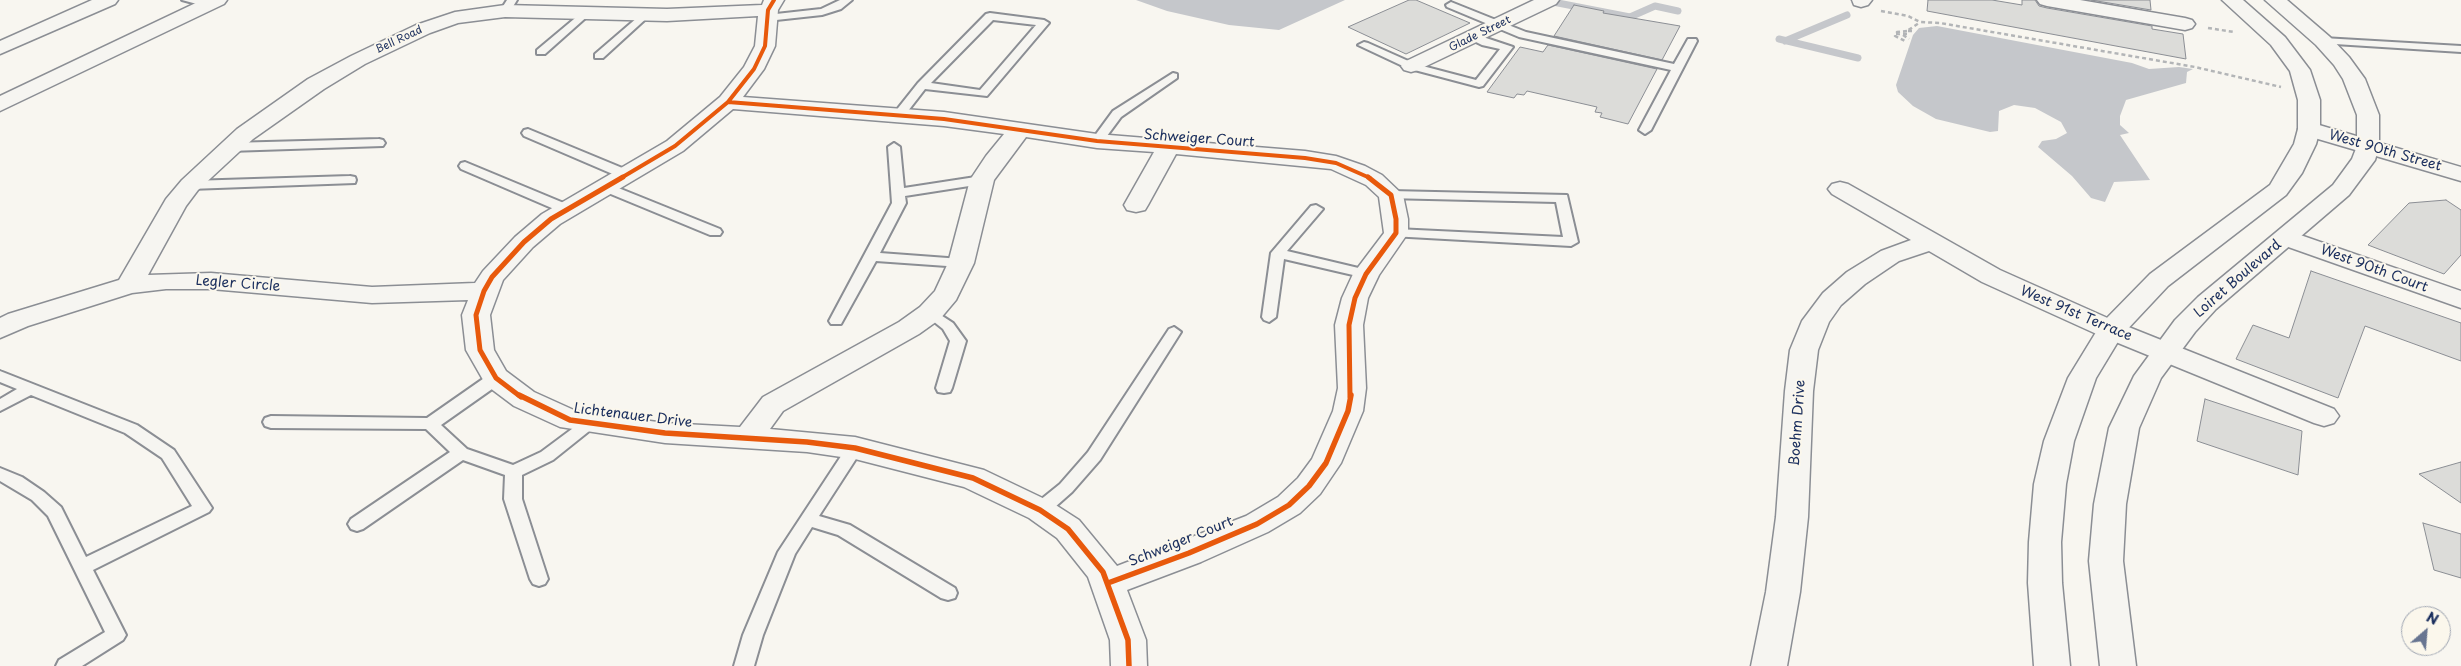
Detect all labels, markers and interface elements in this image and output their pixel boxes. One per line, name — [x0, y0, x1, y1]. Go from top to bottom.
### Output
street label: Glade Street — [1447, 13, 1513, 55]
street label: Bell Road — [374, 23, 424, 57]
street label: Schweiger Court — [1143, 127, 1255, 151]
street label: West 90th Street — [2327, 127, 2443, 175]
street label: Loiret Boulevard — [2191, 237, 2285, 321]
street label: West 90th Court — [2318, 242, 2430, 296]
street label: Legler Circle — [195, 273, 281, 295]
street label: West 91st Terrace — [2018, 283, 2134, 345]
street label: Boehm Drive — [1787, 379, 1809, 467]
street label: Lichtenauer Drive — [573, 400, 693, 432]
street label: Schweiger Court — [1126, 513, 1236, 571]
north arrow — [2401, 606, 2451, 656]
text: N — [2423, 606, 2442, 630]

